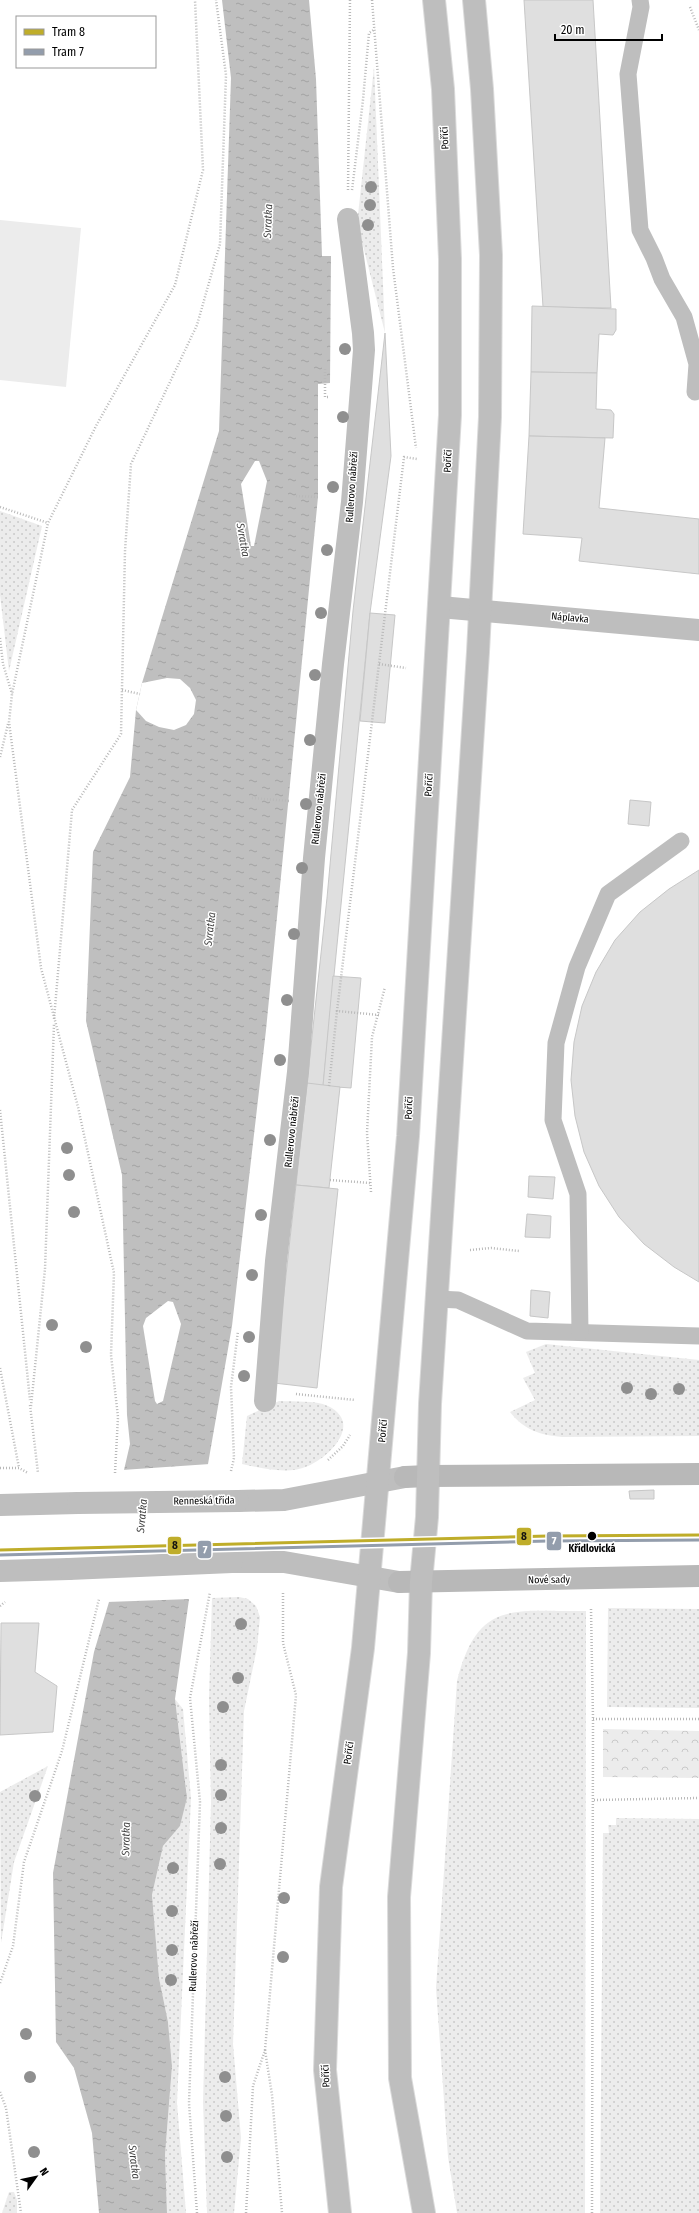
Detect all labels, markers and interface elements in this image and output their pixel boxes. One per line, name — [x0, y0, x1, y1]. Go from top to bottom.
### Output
legend — [16, 16, 156, 68]
scale bar — [555, 16, 662, 42]
text: 20 m — [561, 23, 585, 37]
text: Tram 8 — [52, 25, 85, 39]
text: Tram 7 — [52, 45, 84, 59]
street label: Poříčí — [437, 126, 452, 150]
water label: Svratka — [261, 203, 275, 239]
street label: Poříčí — [440, 449, 455, 473]
street label: Rullerovo nábřeží — [343, 450, 361, 523]
water label: Svratka — [233, 521, 252, 558]
street label: Náplavka — [551, 610, 589, 626]
street label: Rullerovo nábřeží — [308, 772, 329, 845]
street label: Poříčí — [421, 773, 436, 797]
water label: Svratka — [201, 911, 219, 948]
street label: Rullerovo nábřeží — [281, 1095, 302, 1168]
street label: Poříčí — [401, 1096, 416, 1120]
street label: Poříčí — [375, 1418, 390, 1443]
street label: Renneská třída — [173, 1493, 235, 1508]
water label: Svratka — [134, 1498, 150, 1535]
line badge: 8 — [516, 1527, 532, 1546]
text: 8 — [521, 1530, 527, 1543]
marker: Křídlovická — [586, 1530, 598, 1542]
line badge: 7 — [546, 1531, 562, 1551]
text: 7 — [552, 1535, 557, 1548]
line badge: 8 — [167, 1536, 182, 1555]
text: 8 — [172, 1539, 178, 1552]
line badge: 7 — [197, 1540, 212, 1559]
place label: Křídlovická — [568, 1542, 616, 1555]
text: 7 — [203, 1544, 208, 1557]
street label: Nové sady — [528, 1574, 571, 1586]
street label: Poříčí — [340, 1740, 357, 1765]
water label: Svratka — [119, 1822, 133, 1857]
street label: Rullerovo nábřeží — [186, 1920, 201, 1992]
street label: Poříčí — [318, 2064, 333, 2088]
water label: Svratka — [125, 2143, 143, 2180]
north arrow — [16, 2157, 56, 2197]
text: N — [37, 2166, 51, 2178]

